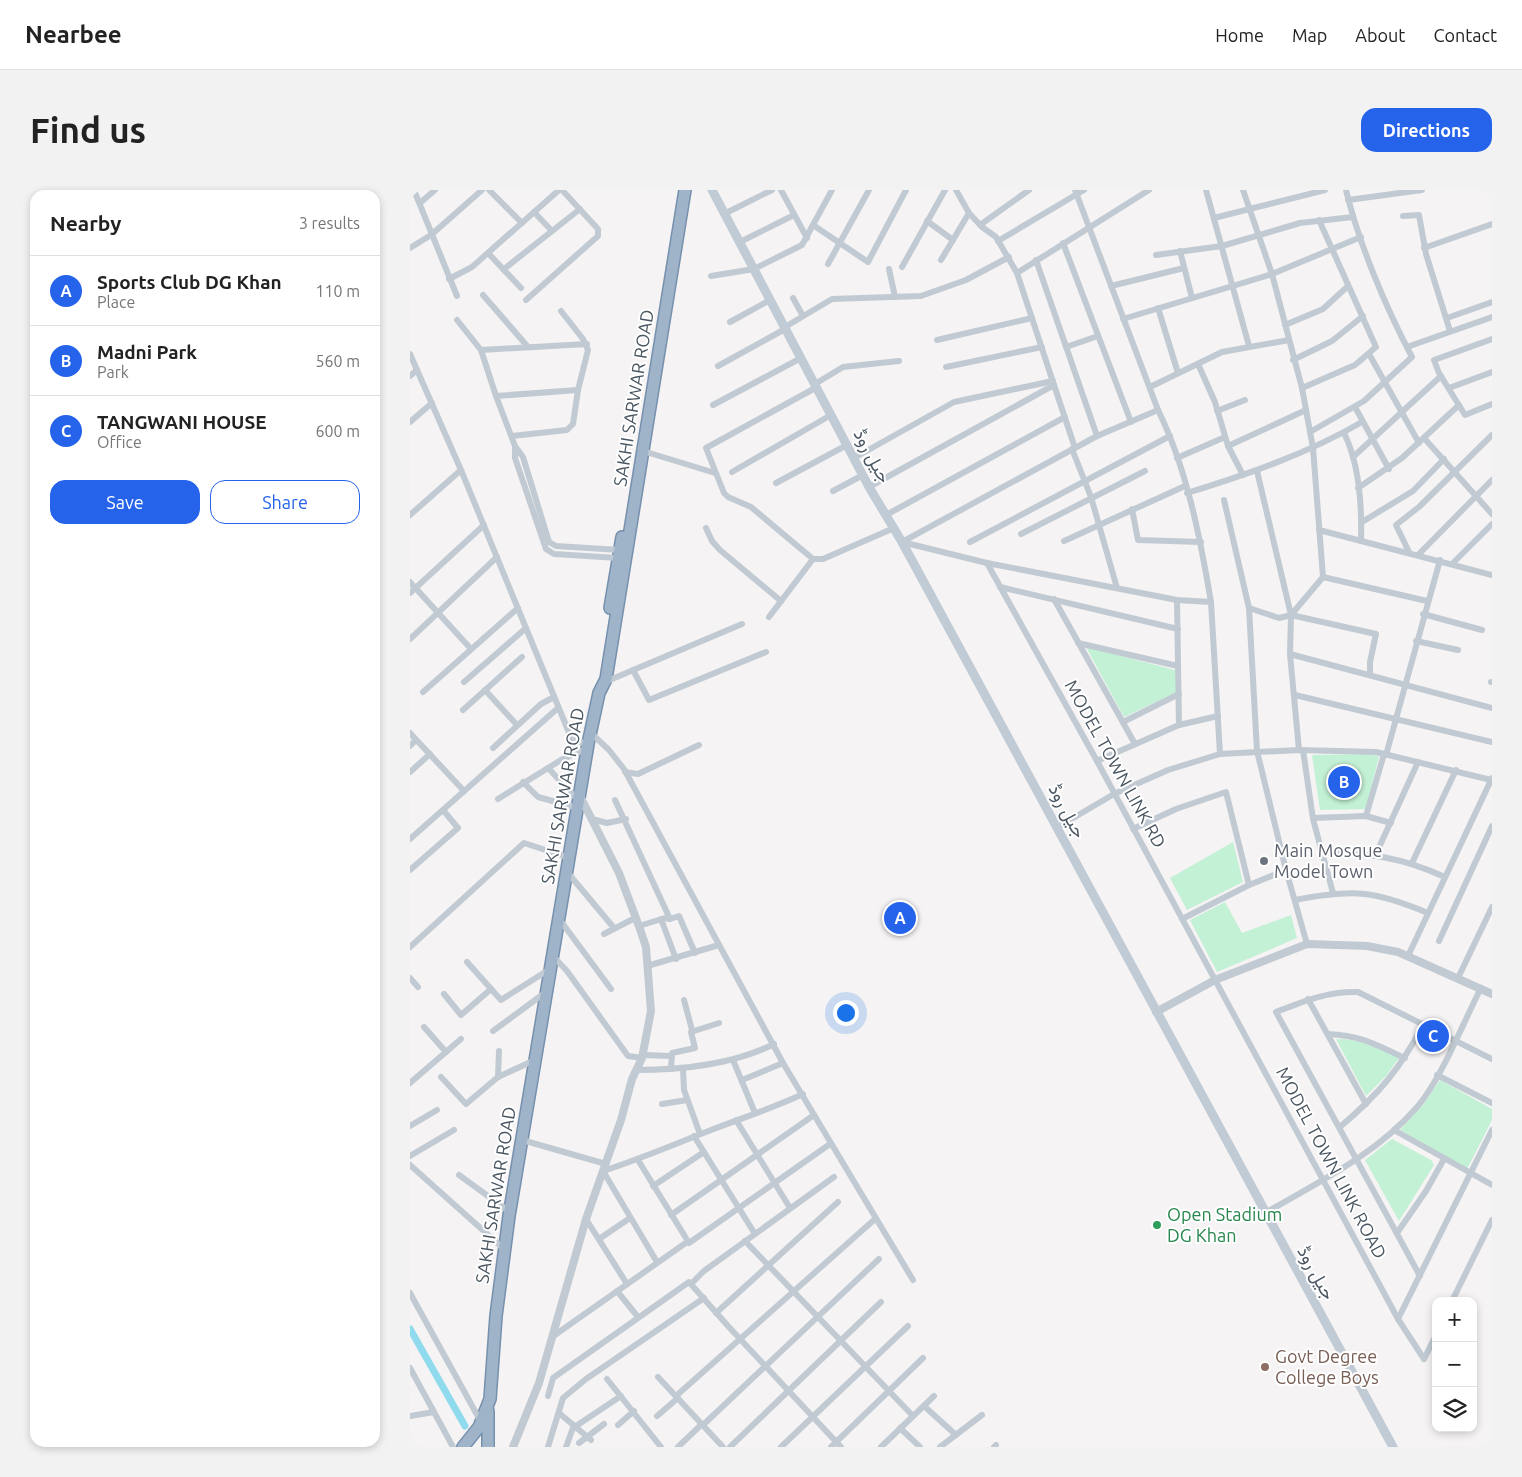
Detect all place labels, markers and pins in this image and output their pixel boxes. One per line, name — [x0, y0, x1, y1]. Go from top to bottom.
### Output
pin: B — [1328, 763, 1360, 801]
place label: Main Mosque Model Town — [1274, 840, 1382, 881]
marker: Main Mosque Model Town — [1258, 855, 1270, 867]
pin: A — [884, 899, 916, 937]
pin: C — [1417, 1017, 1449, 1055]
place label: Open Stadium DG Khan — [1167, 1204, 1282, 1245]
marker: Open Stadium DG Khan — [1151, 1219, 1163, 1231]
place label: Govt Degree College Boys — [1275, 1346, 1379, 1387]
marker: Govt Degree College Boys — [1259, 1361, 1271, 1373]

